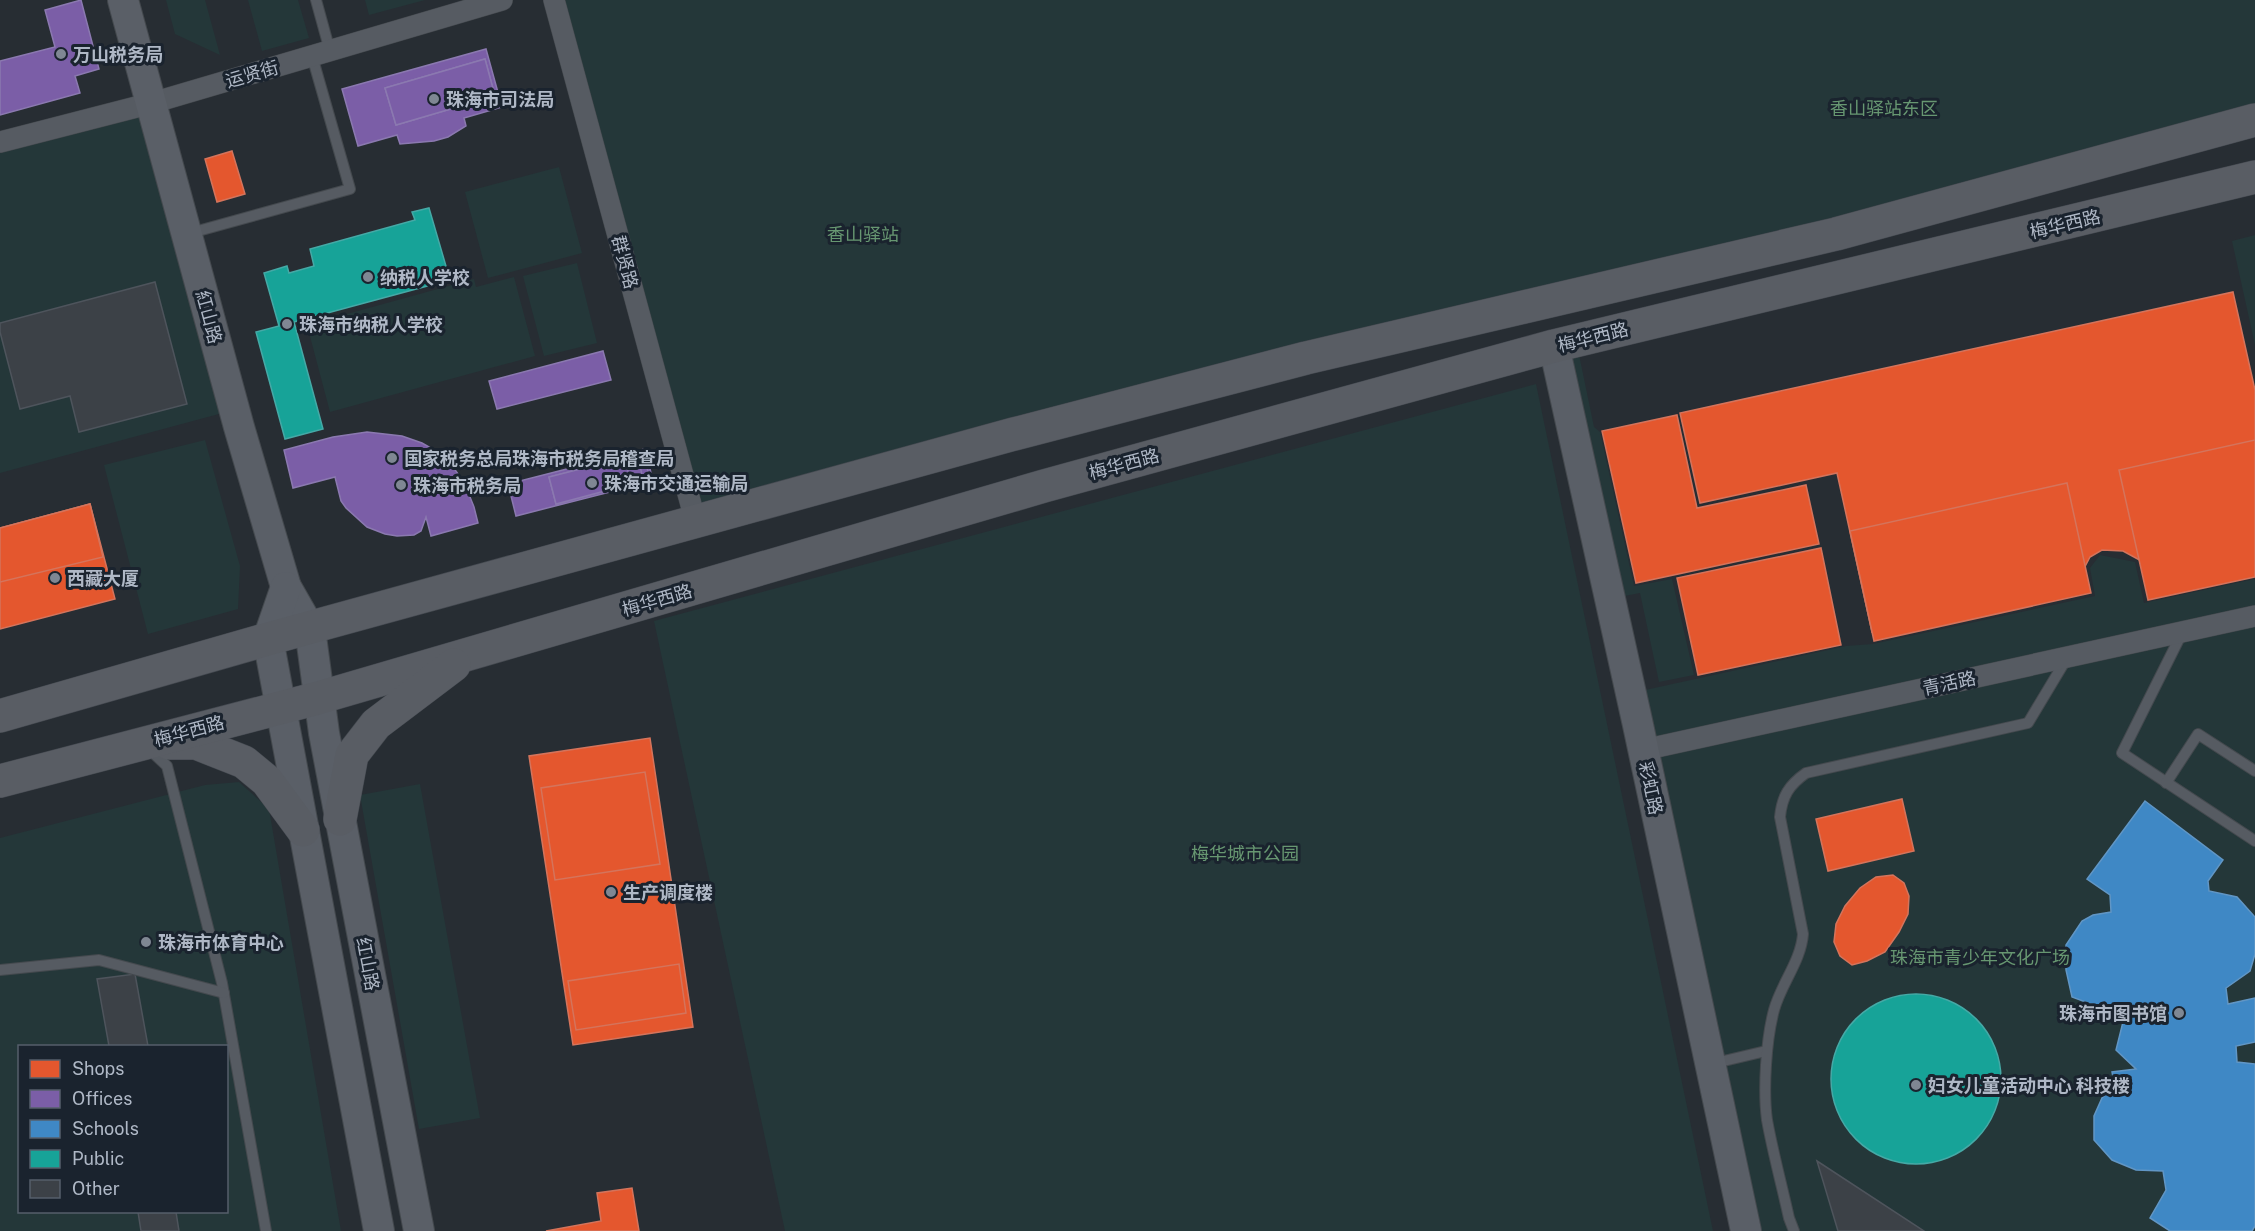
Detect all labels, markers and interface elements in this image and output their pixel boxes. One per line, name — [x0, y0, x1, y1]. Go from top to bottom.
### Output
place label: 万山税务局 — [73, 44, 163, 65]
marker: 万山税务局 — [54, 47, 68, 61]
street label: 运贤街 — [223, 56, 281, 92]
place label: 珠海市司法局 — [446, 89, 554, 110]
marker: 珠海市司法局 — [427, 92, 441, 106]
park label: 香山驿站东区 — [1830, 98, 1938, 119]
street label: 梅华西路 — [2028, 206, 2102, 242]
park label: 香山驿站 — [827, 224, 899, 245]
street label: 群贤路 — [608, 233, 642, 291]
place label: 纳税人学校 — [380, 267, 470, 288]
marker: 纳税人学校 — [361, 270, 375, 284]
street label: 紅山路 — [192, 288, 226, 346]
place label: 珠海市纳税人学校 — [299, 314, 443, 335]
marker: 珠海市纳税人学校 — [280, 317, 294, 331]
street label: 梅华西路 — [1556, 318, 1630, 356]
street label: 梅华西路 — [1087, 445, 1161, 483]
place label: 国家税务总局珠海市税务局稽查局 — [404, 448, 674, 469]
marker: 国家税务总局珠海市税务局稽查局 — [385, 451, 399, 465]
place label: 珠海市交通运输局 — [604, 473, 748, 494]
place label: 珠海市税务局 — [413, 475, 521, 496]
marker: 珠海市交通运输局 — [585, 476, 599, 490]
marker: 珠海市税务局 — [394, 478, 408, 492]
place label: 西藏大厦 — [67, 568, 139, 589]
marker: 西藏大厦 — [48, 571, 62, 585]
street label: 梅华西路 — [620, 580, 694, 620]
street label: 青活路 — [1920, 667, 1978, 699]
street label: 梅华西路 — [152, 712, 226, 750]
street label: 彩虹路 — [1635, 759, 1667, 817]
park label: 梅华城市公园 — [1191, 843, 1299, 864]
place label: 生产调度楼 — [623, 882, 713, 903]
marker: 生产调度楼 — [604, 885, 618, 899]
place label: 珠海市体育中心 — [158, 932, 284, 953]
marker: 珠海市体育中心 — [139, 935, 153, 949]
street label: 红山路 — [353, 935, 383, 993]
park label: 珠海市青少年文化广场 — [1890, 947, 2070, 968]
place label: 珠海市图书馆 — [2059, 1003, 2167, 1024]
marker: 珠海市图书馆 — [2172, 1006, 2186, 1020]
legend — [18, 1045, 228, 1213]
text: Shops — [72, 1058, 124, 1079]
place label: 妇女儿童活动中心 科技楼 — [1928, 1075, 2130, 1096]
marker: 妇女儿童活动中心 科技楼 — [1909, 1078, 1923, 1092]
text: Offices — [72, 1088, 132, 1109]
text: Schools — [72, 1118, 139, 1139]
text: Public — [72, 1148, 124, 1169]
text: Other — [72, 1178, 120, 1199]

